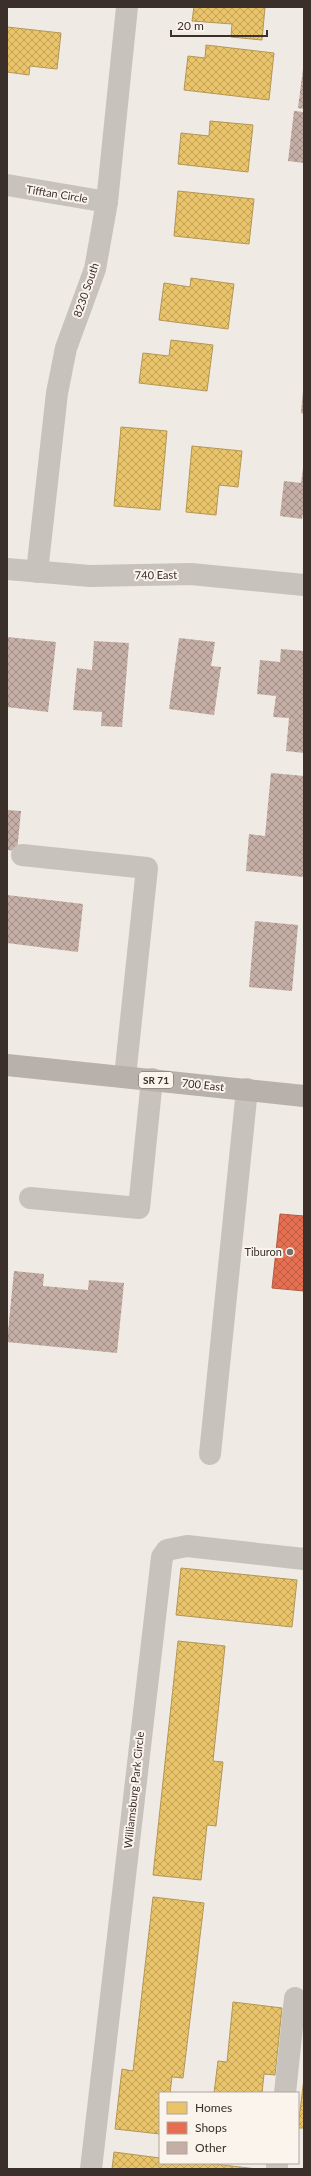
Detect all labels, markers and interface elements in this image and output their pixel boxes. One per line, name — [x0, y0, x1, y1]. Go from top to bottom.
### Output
scale bar — [171, 12, 267, 38]
text: 20 m — [177, 18, 204, 33]
street label: Tifftan Circle — [25, 182, 89, 205]
street label: 8230 South — [70, 261, 101, 319]
street label: 740 East — [135, 568, 177, 581]
road number: SR 71 — [139, 1072, 173, 1088]
street label: 700 East — [181, 1076, 225, 1093]
place label: Tiburon — [244, 1245, 282, 1258]
marker: Tiburon — [285, 1247, 295, 1257]
street label: Williamsburg Park Circle — [121, 1731, 146, 1849]
legend — [159, 2092, 299, 2164]
text: Homes — [195, 2100, 232, 2115]
text: Shops — [195, 2120, 227, 2135]
text: Other — [195, 2140, 227, 2155]

